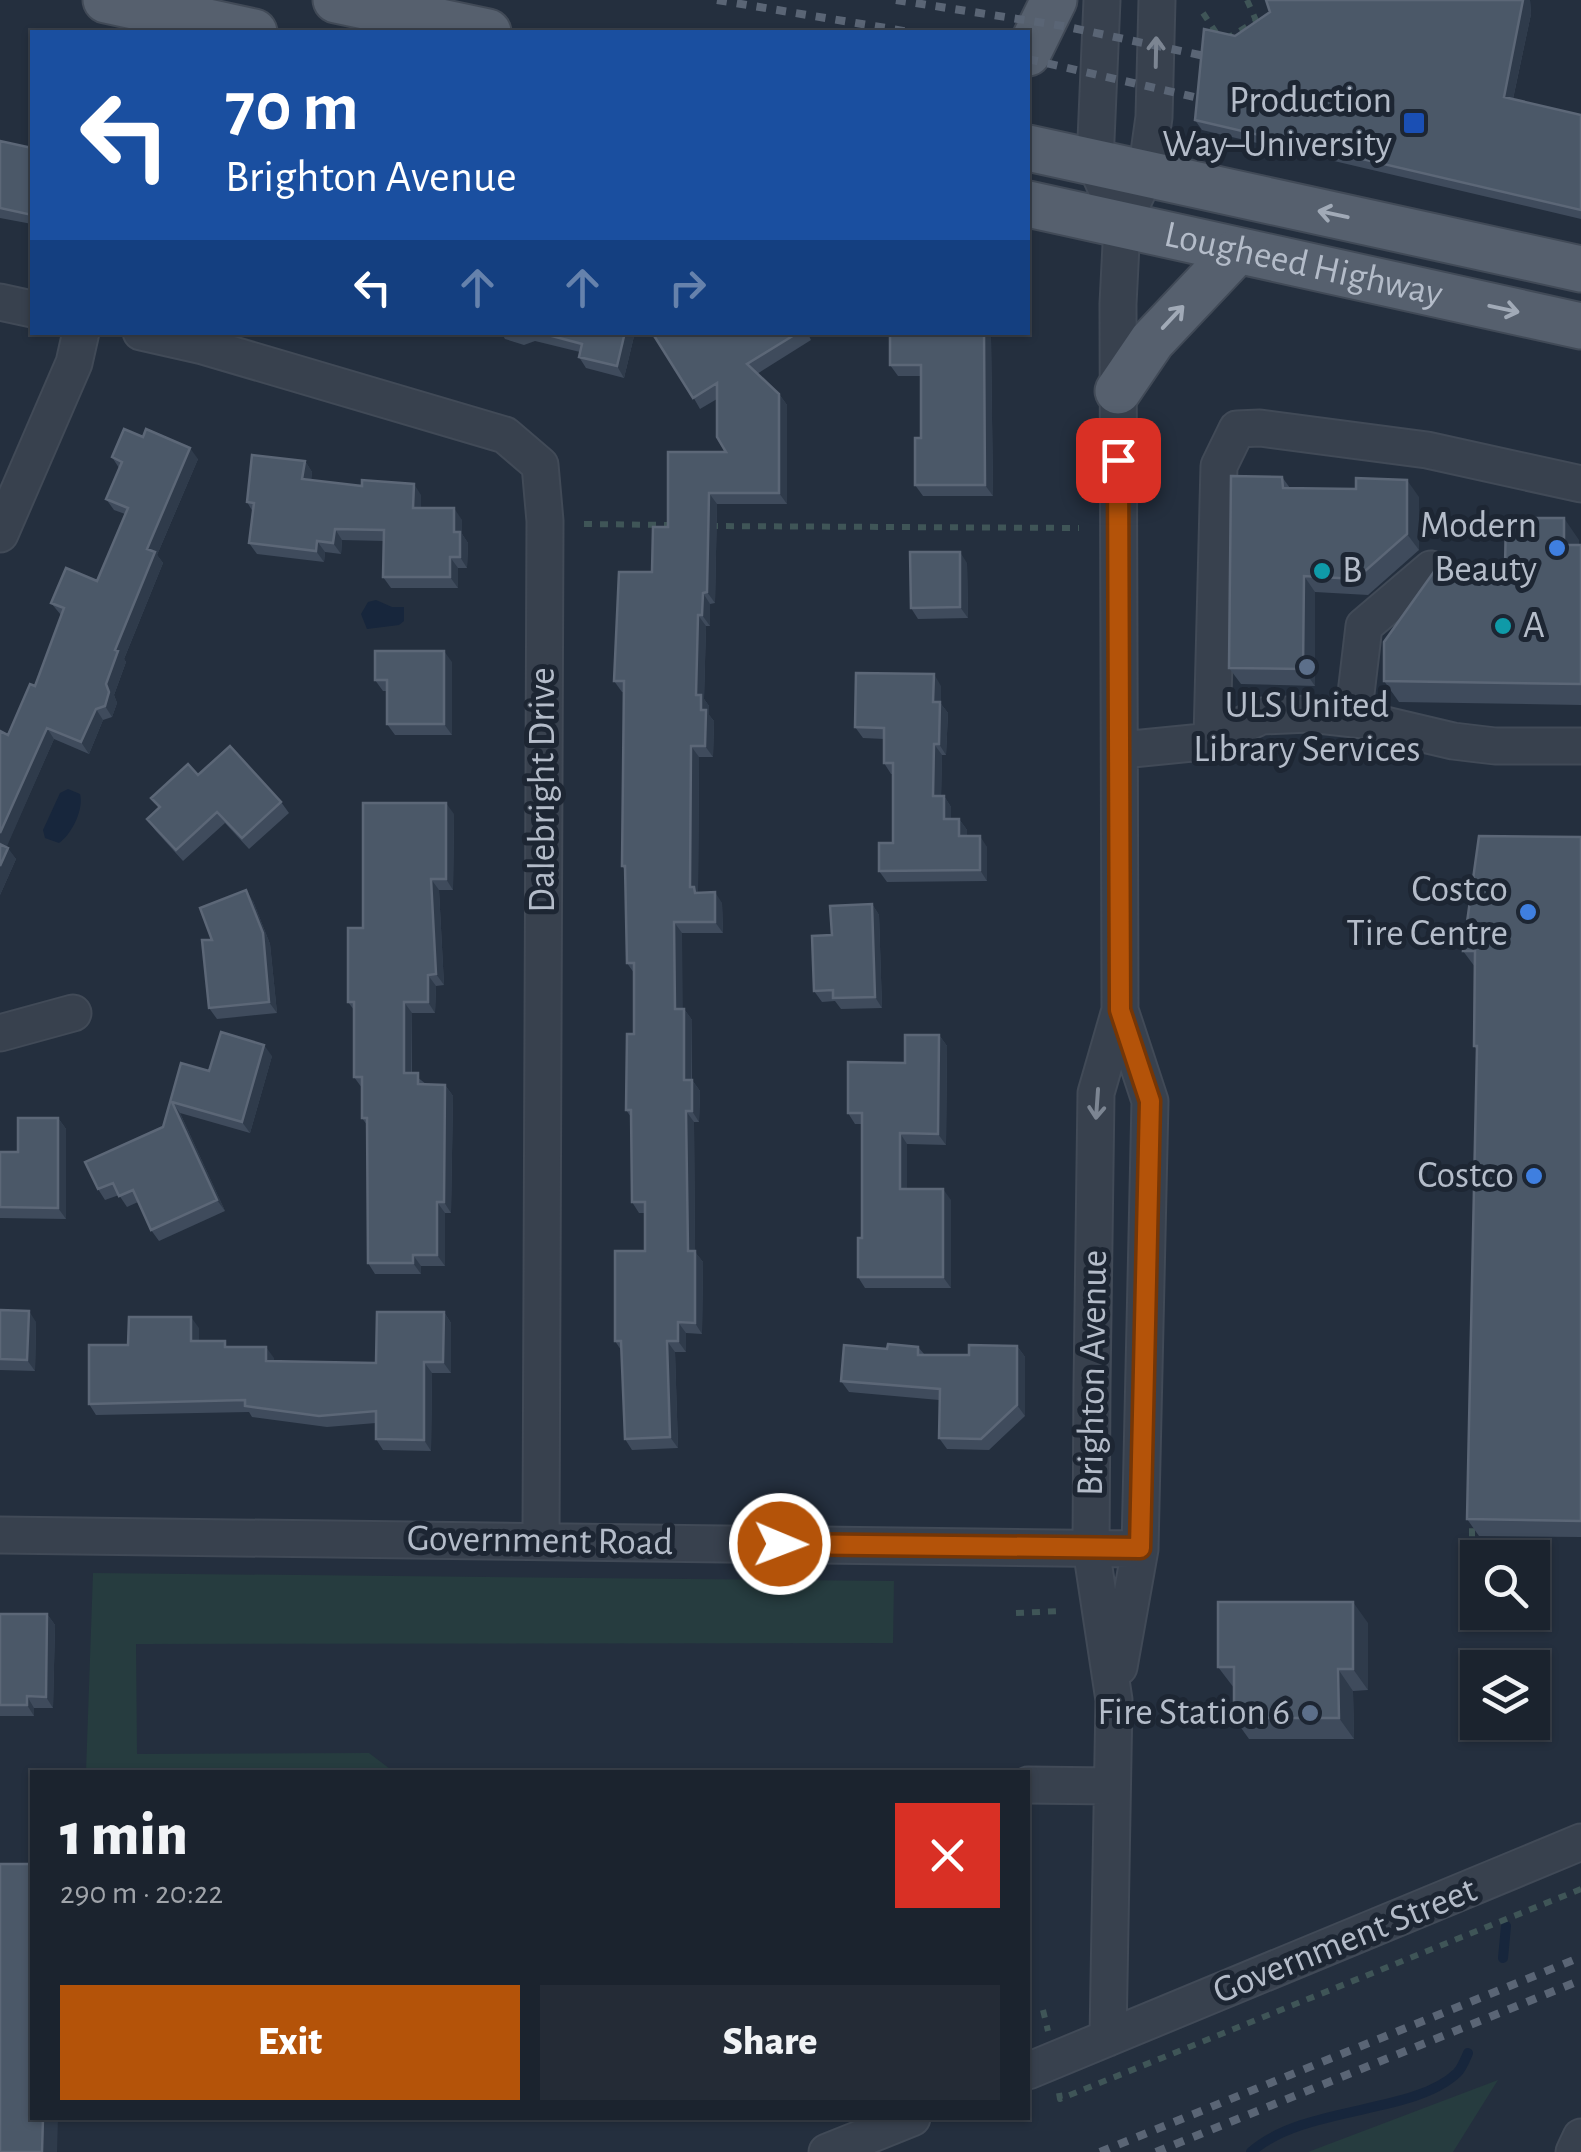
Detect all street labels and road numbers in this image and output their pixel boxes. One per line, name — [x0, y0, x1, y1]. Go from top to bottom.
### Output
street label: Lougheed Highway — [1161, 216, 1446, 314]
street label: Dalebright Drive — [524, 667, 562, 913]
street label: Brighton Avenue — [1072, 1250, 1114, 1496]
street label: Government Road — [407, 1520, 673, 1562]
street label: Government Street — [1208, 1871, 1482, 2011]

